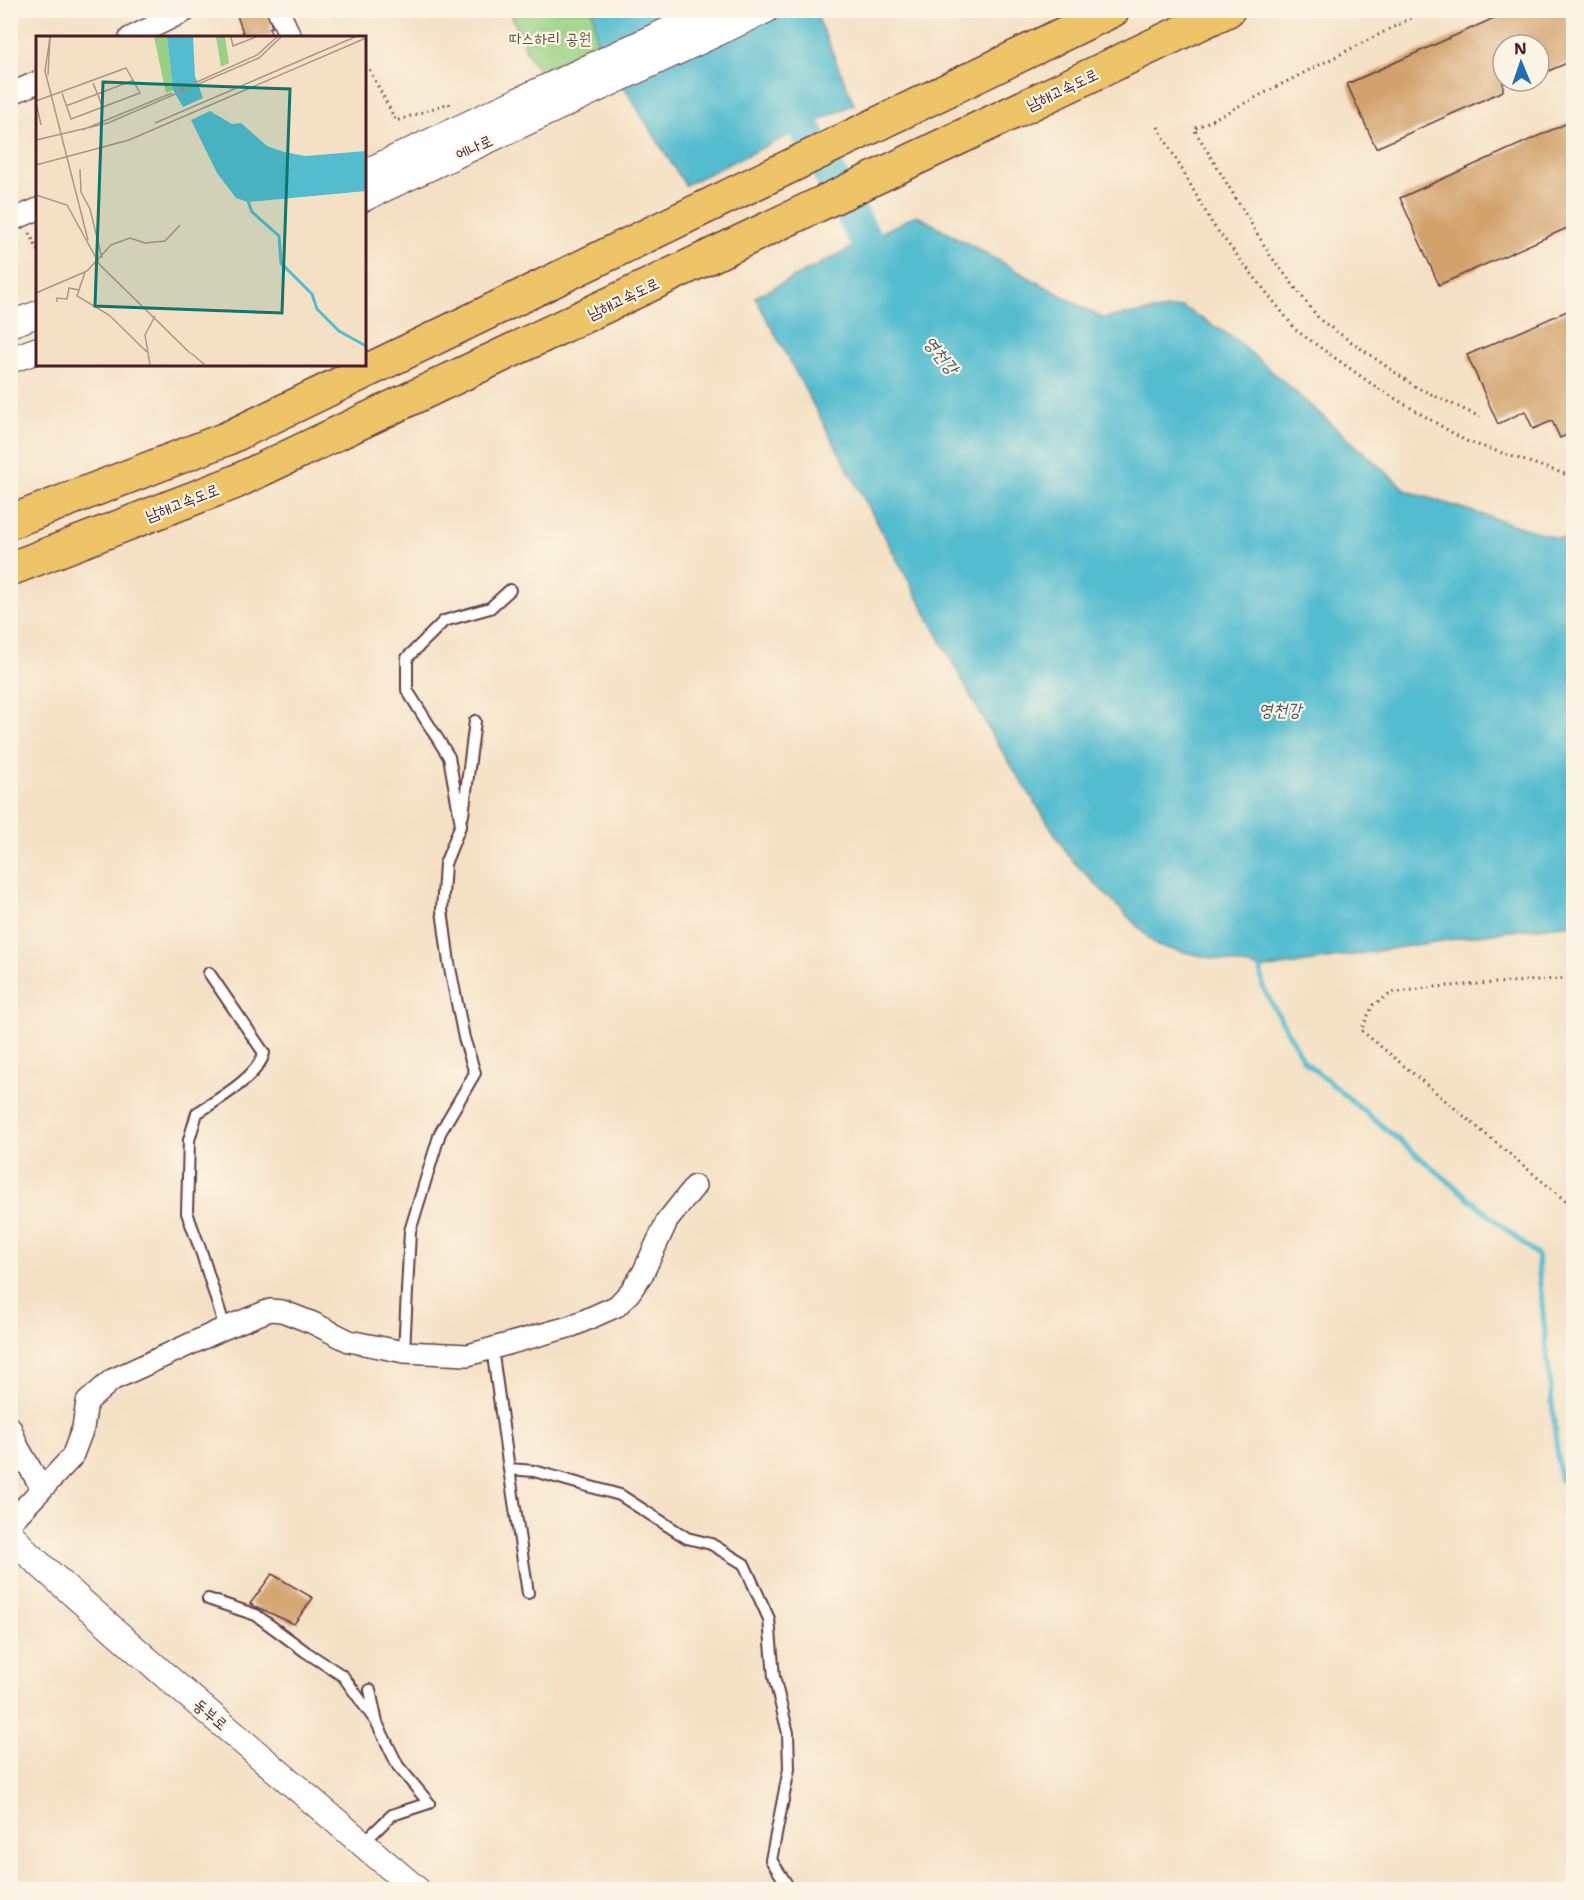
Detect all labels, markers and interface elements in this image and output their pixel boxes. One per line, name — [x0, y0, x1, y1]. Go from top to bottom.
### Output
park label: 따스하리 공원 — [509, 28, 591, 49]
north arrow — [1491, 33, 1551, 93]
inset map — [36, 36, 366, 366]
text: N — [1514, 38, 1527, 59]
street label: 남해고속도로 — [1023, 64, 1102, 115]
street label: 에나로 — [452, 130, 496, 165]
street label: 남해고속도로 — [584, 273, 663, 324]
water label: 영천강 — [918, 331, 966, 381]
street label: 남해고속도로 — [142, 479, 222, 526]
water label: 영천강 — [1258, 698, 1304, 722]
street label: 동부로 — [189, 1694, 232, 1735]

